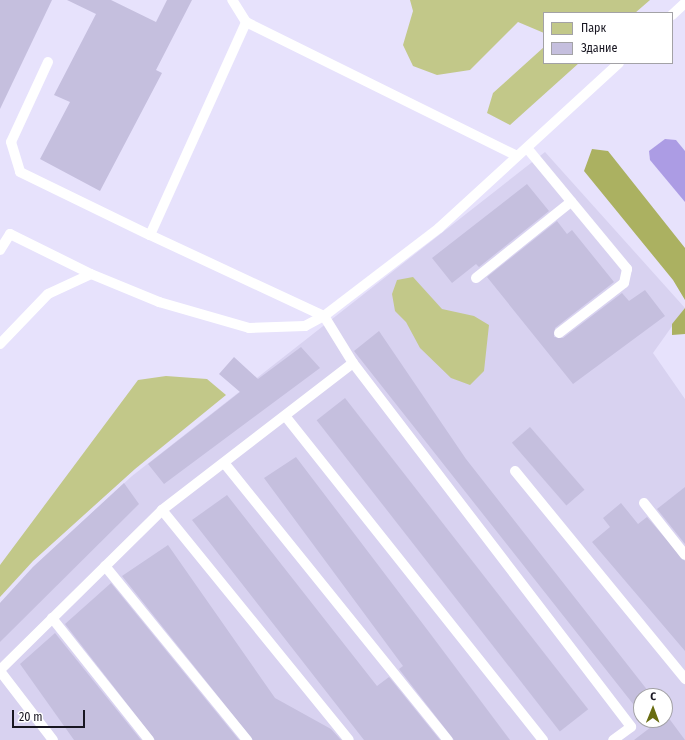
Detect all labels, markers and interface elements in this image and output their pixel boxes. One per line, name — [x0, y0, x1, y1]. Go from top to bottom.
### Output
legend — [543, 12, 673, 64]
text: Парк — [581, 21, 606, 35]
text: Здание — [581, 41, 617, 55]
north arrow — [633, 688, 673, 728]
text: С — [650, 690, 656, 703]
scale bar — [14, 702, 87, 728]
text: 20 m — [19, 710, 43, 724]

